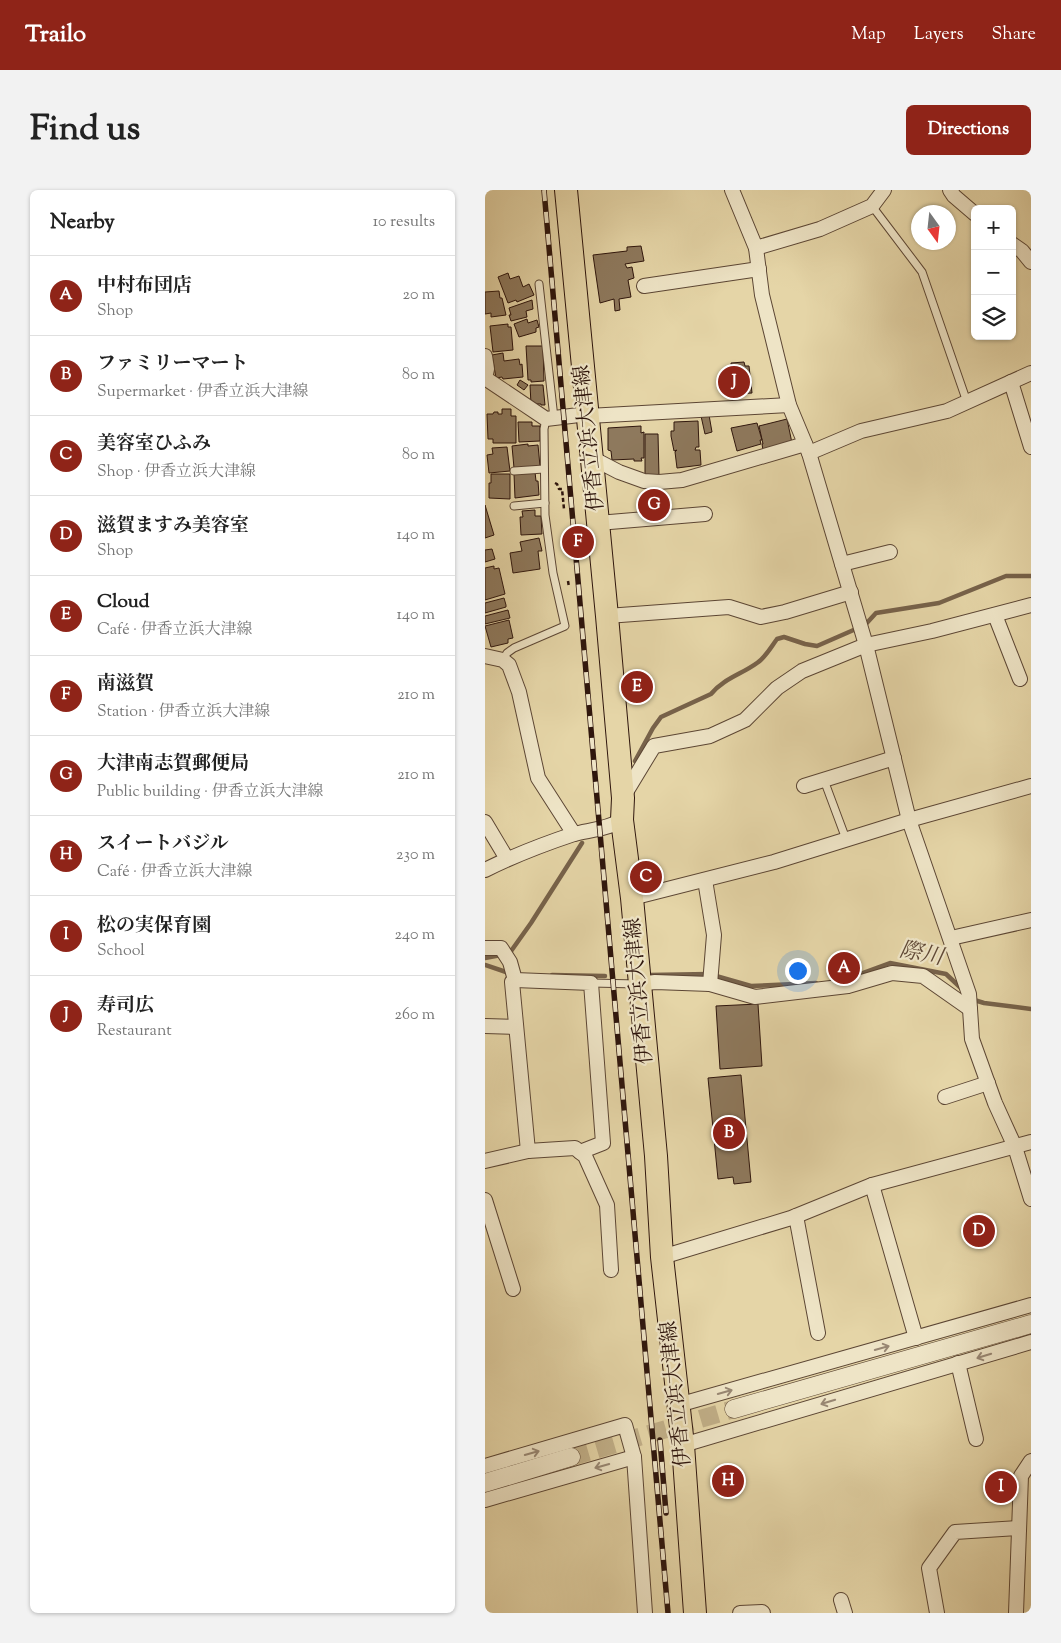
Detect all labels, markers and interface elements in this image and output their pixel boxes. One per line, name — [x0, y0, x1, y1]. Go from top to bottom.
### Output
text: Trailo — [25, 18, 86, 52]
text: Map — [851, 22, 886, 48]
text: Layers — [914, 22, 964, 48]
text: Share — [992, 22, 1036, 48]
text: Find us — [30, 105, 140, 156]
button: Directions — [906, 105, 1031, 155]
north arrow — [911, 205, 956, 250]
map controls — [971, 205, 1016, 340]
button: + — [971, 205, 1016, 250]
text: Nearby — [50, 208, 115, 238]
text: 10 results — [373, 211, 435, 234]
button: − — [971, 250, 1016, 295]
text: 中村布団店 — [97, 273, 192, 300]
text: A — [60, 284, 73, 307]
text: 20 m — [402, 284, 435, 307]
button: layers — [971, 295, 1016, 340]
text: Shop — [97, 300, 133, 323]
text: ファミリーマート — [97, 351, 249, 378]
street label: 伊香立浜大津線 — [567, 363, 613, 513]
pin: J — [718, 363, 750, 401]
text: B — [61, 364, 71, 387]
text: 80 m — [402, 364, 435, 387]
text: Supermarket · 伊香立浜大津線 — [97, 381, 309, 404]
text: 美容室ひふみ — [97, 431, 211, 458]
text: C — [60, 444, 72, 467]
text: 80 m — [402, 444, 435, 467]
text: Shop · 伊香立浜大津線 — [97, 461, 256, 484]
pin: G — [638, 486, 670, 524]
text: 滋賀ますみ美容室 — [97, 513, 249, 540]
pin: F — [562, 523, 594, 561]
text: D — [60, 524, 72, 547]
text: 140 m — [397, 524, 435, 547]
text: Shop — [97, 540, 133, 563]
text: Cloud — [97, 589, 150, 616]
text: E — [61, 604, 71, 627]
text: 140 m — [397, 604, 435, 627]
text: Café · 伊香立浜大津線 — [97, 619, 253, 642]
pin: E — [621, 668, 653, 706]
text: 南滋賀 — [97, 671, 154, 698]
text: F — [62, 684, 70, 707]
text: 210 m — [397, 684, 435, 707]
text: Station · 伊香立浜大津線 — [97, 701, 270, 724]
text: 大津南志賀郵便局 — [97, 751, 249, 778]
text: G — [59, 764, 73, 787]
text: 210 m — [397, 764, 435, 787]
text: Public building · 伊香立浜大津線 — [97, 781, 323, 804]
text: スイートバジル — [97, 831, 229, 858]
text: H — [60, 844, 72, 867]
text: 230 m — [396, 844, 435, 867]
pin: C — [630, 858, 662, 896]
text: Café · 伊香立浜大津線 — [97, 861, 253, 884]
text: 松の実保育園 — [97, 913, 211, 940]
street label: 伊香立浜大津線 — [619, 916, 661, 1066]
text: I — [63, 924, 69, 947]
text: 240 m — [394, 924, 435, 947]
water label: 際川 — [896, 935, 948, 975]
text: School — [97, 940, 145, 963]
pin: A — [828, 949, 860, 987]
your location — [785, 958, 811, 984]
text: 寿司広 — [97, 993, 154, 1020]
text: J — [64, 1004, 68, 1027]
text: 260 m — [394, 1004, 435, 1027]
text: Restaurant — [97, 1020, 172, 1043]
pin: B — [713, 1114, 745, 1152]
pin: D — [963, 1212, 995, 1250]
street label: 伊香立浜大津線 — [654, 1319, 700, 1469]
one-way arrow — [873, 1342, 889, 1352]
one-way arrow — [977, 1351, 993, 1361]
one-way arrow — [717, 1387, 733, 1396]
one-way arrow — [821, 1397, 837, 1407]
one-way arrow — [523, 1447, 539, 1457]
one-way arrow — [594, 1462, 610, 1472]
pin: H — [712, 1462, 744, 1500]
pin: I — [985, 1468, 1017, 1506]

